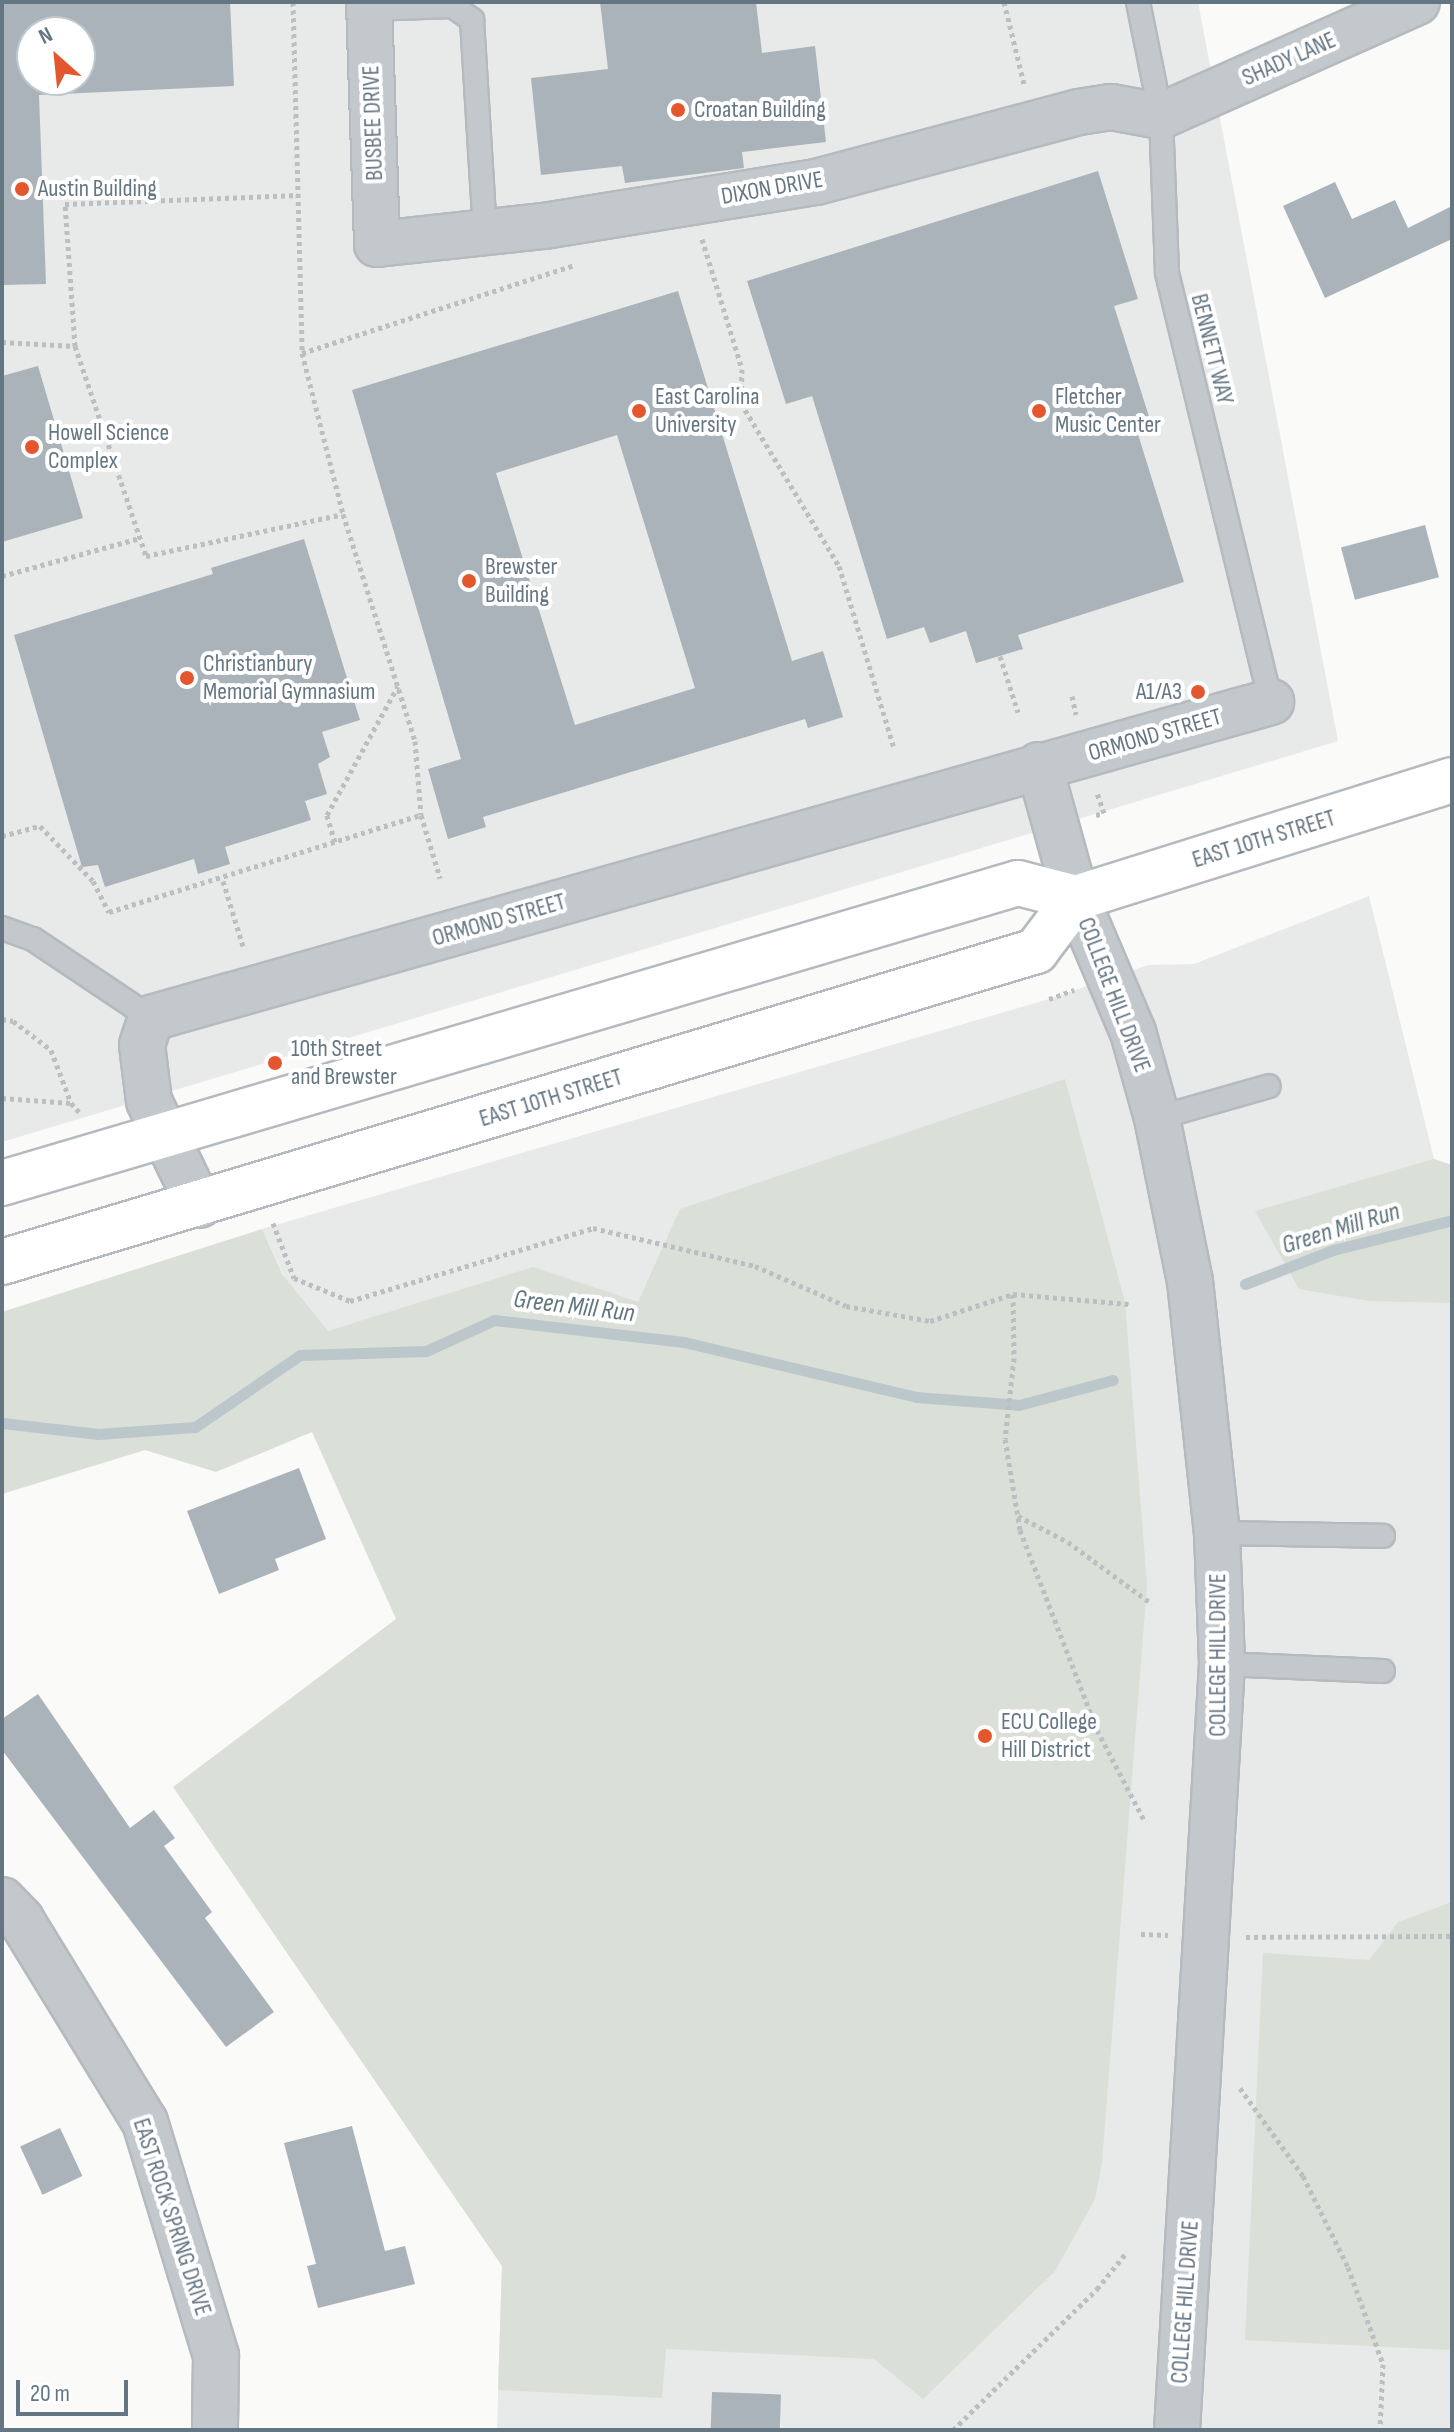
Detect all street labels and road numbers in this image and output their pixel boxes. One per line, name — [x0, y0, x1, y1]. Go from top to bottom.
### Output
street label: SHADY LANE — [1238, 26, 1340, 92]
street label: BUSBEE DRIVE — [357, 65, 389, 181]
street label: DIXON DRIVE — [719, 165, 825, 211]
street label: BENNETT WAY — [1184, 291, 1240, 407]
street label: ORMOND STREET — [1085, 702, 1225, 768]
street label: EAST 10TH STREET — [1189, 804, 1339, 874]
street label: ORMOND STREET — [429, 887, 569, 953]
street label: COLLEGE HILL DRIVE — [1071, 914, 1157, 1076]
street label: EAST 10TH STREET — [476, 1063, 626, 1133]
street label: COLLEGE HILL DRIVE — [1204, 1573, 1232, 1737]
street label: EAST ROCK SPRING DRIVE — [127, 2115, 217, 2319]
street label: COLLEGE HILL DRIVE — [1165, 2219, 1205, 2385]

